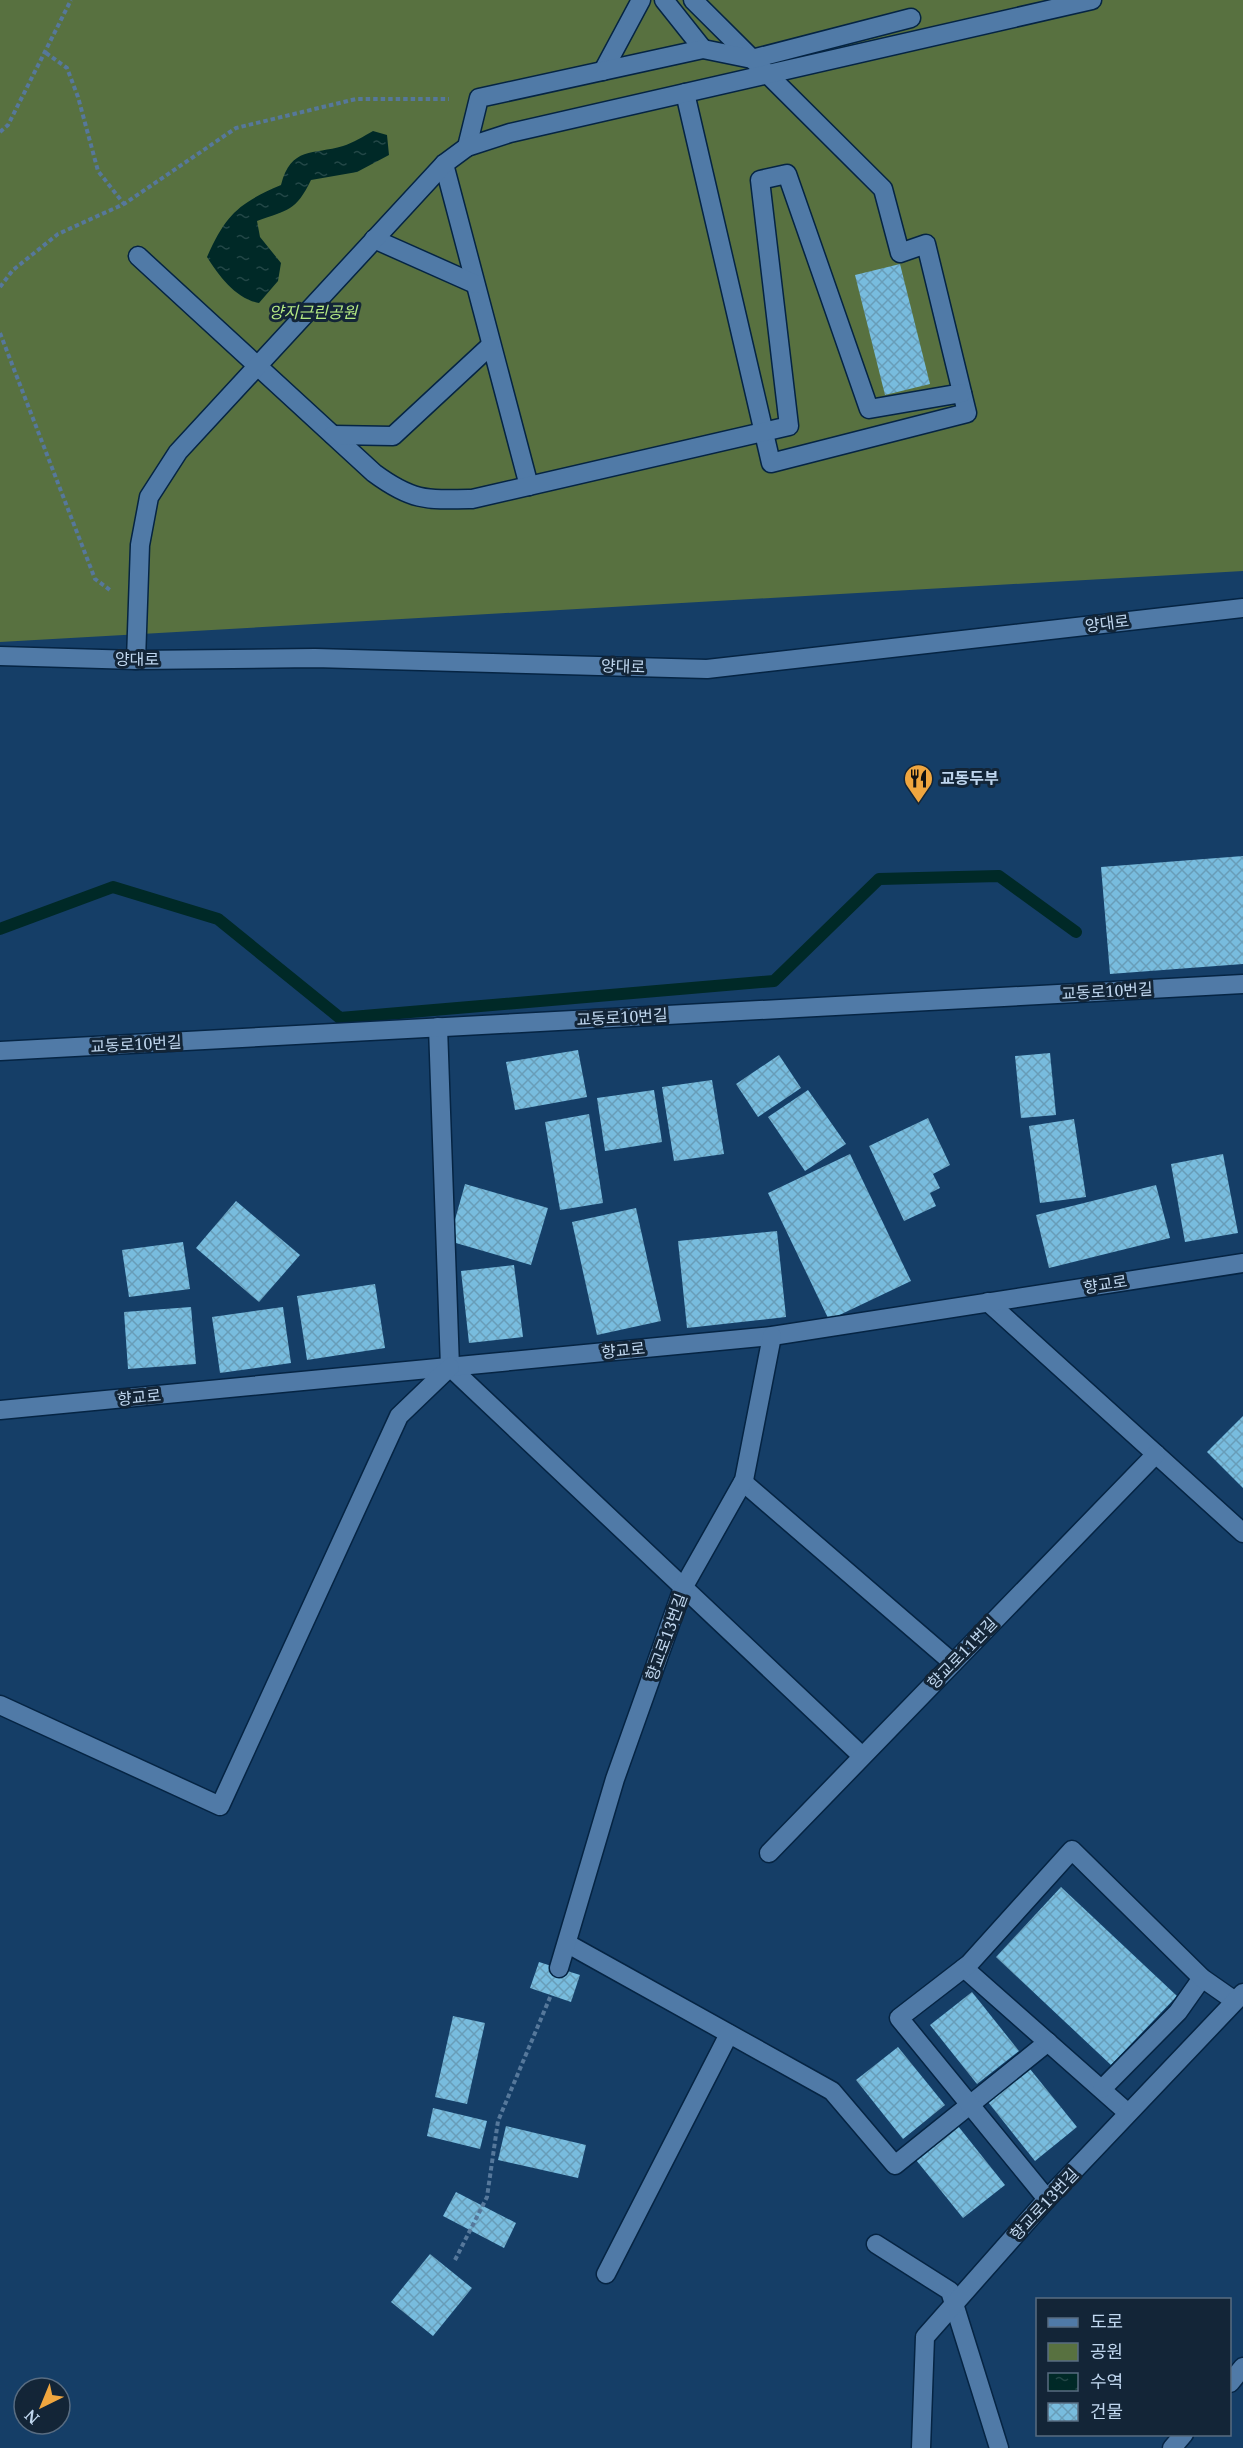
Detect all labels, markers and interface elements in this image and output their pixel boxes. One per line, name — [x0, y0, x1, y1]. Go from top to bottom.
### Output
park label: 양지근린공원 — [269, 301, 358, 323]
street label: 양대로 — [1084, 609, 1131, 637]
street label: 양대로 — [115, 648, 159, 670]
street label: 양대로 — [601, 654, 646, 678]
restaurant icon: 교동두부 — [903, 762, 935, 804]
place label: 교동두부 — [940, 767, 999, 789]
street label: 교동로10번길 — [1061, 978, 1153, 1004]
street label: 교동로10번길 — [576, 1004, 668, 1030]
street label: 교동로10번길 — [90, 1031, 182, 1057]
street label: 향교로 — [1081, 1270, 1129, 1298]
street label: 향교로 — [600, 1337, 646, 1363]
street label: 향교로 — [116, 1384, 162, 1410]
street label: 향교로13번길 — [640, 1590, 692, 1684]
street label: 향교로11번길 — [922, 1612, 1002, 1694]
street label: 향교로13번길 — [1005, 2163, 1083, 2245]
legend — [1036, 2298, 1231, 2436]
text: 도로 — [1090, 2309, 1123, 2333]
text: 공원 — [1090, 2339, 1123, 2363]
text: 수역 — [1090, 2369, 1123, 2393]
north arrow — [12, 2376, 72, 2436]
text: 건물 — [1090, 2399, 1123, 2423]
text: N — [19, 2404, 44, 2429]

